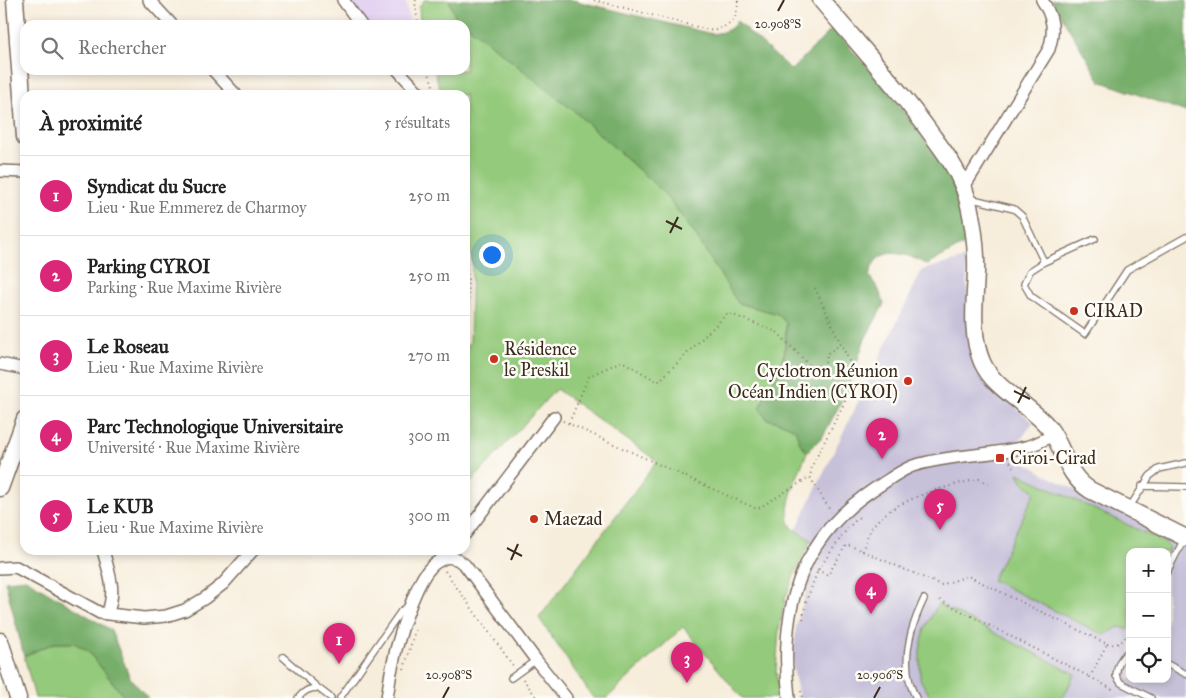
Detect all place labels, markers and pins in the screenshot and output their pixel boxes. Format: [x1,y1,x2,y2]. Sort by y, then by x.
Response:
place label: CIRAD [1084,300,1143,322]
marker: CIRAD [1068,305,1080,317]
place label: Résidence le Preskil [504,338,577,381]
marker: Résidence le Preskil [488,353,500,365]
place label: Cyclotron Réunion Océan Indien (CYROI) [728,360,898,404]
marker: Cyclotron Réunion Océan Indien (CYROI) [902,375,914,387]
pin: 2 [866,418,898,459]
place label: Ciroi-Cirad [1010,447,1096,469]
marker: Ciroi-Cirad [994,452,1006,464]
pin: 5 [924,489,956,530]
place label: Maezad [544,508,603,530]
marker: Maezad [528,513,540,525]
pin: 4 [855,573,887,614]
pin: 1 [323,623,355,664]
pin: 3 [671,642,703,683]

